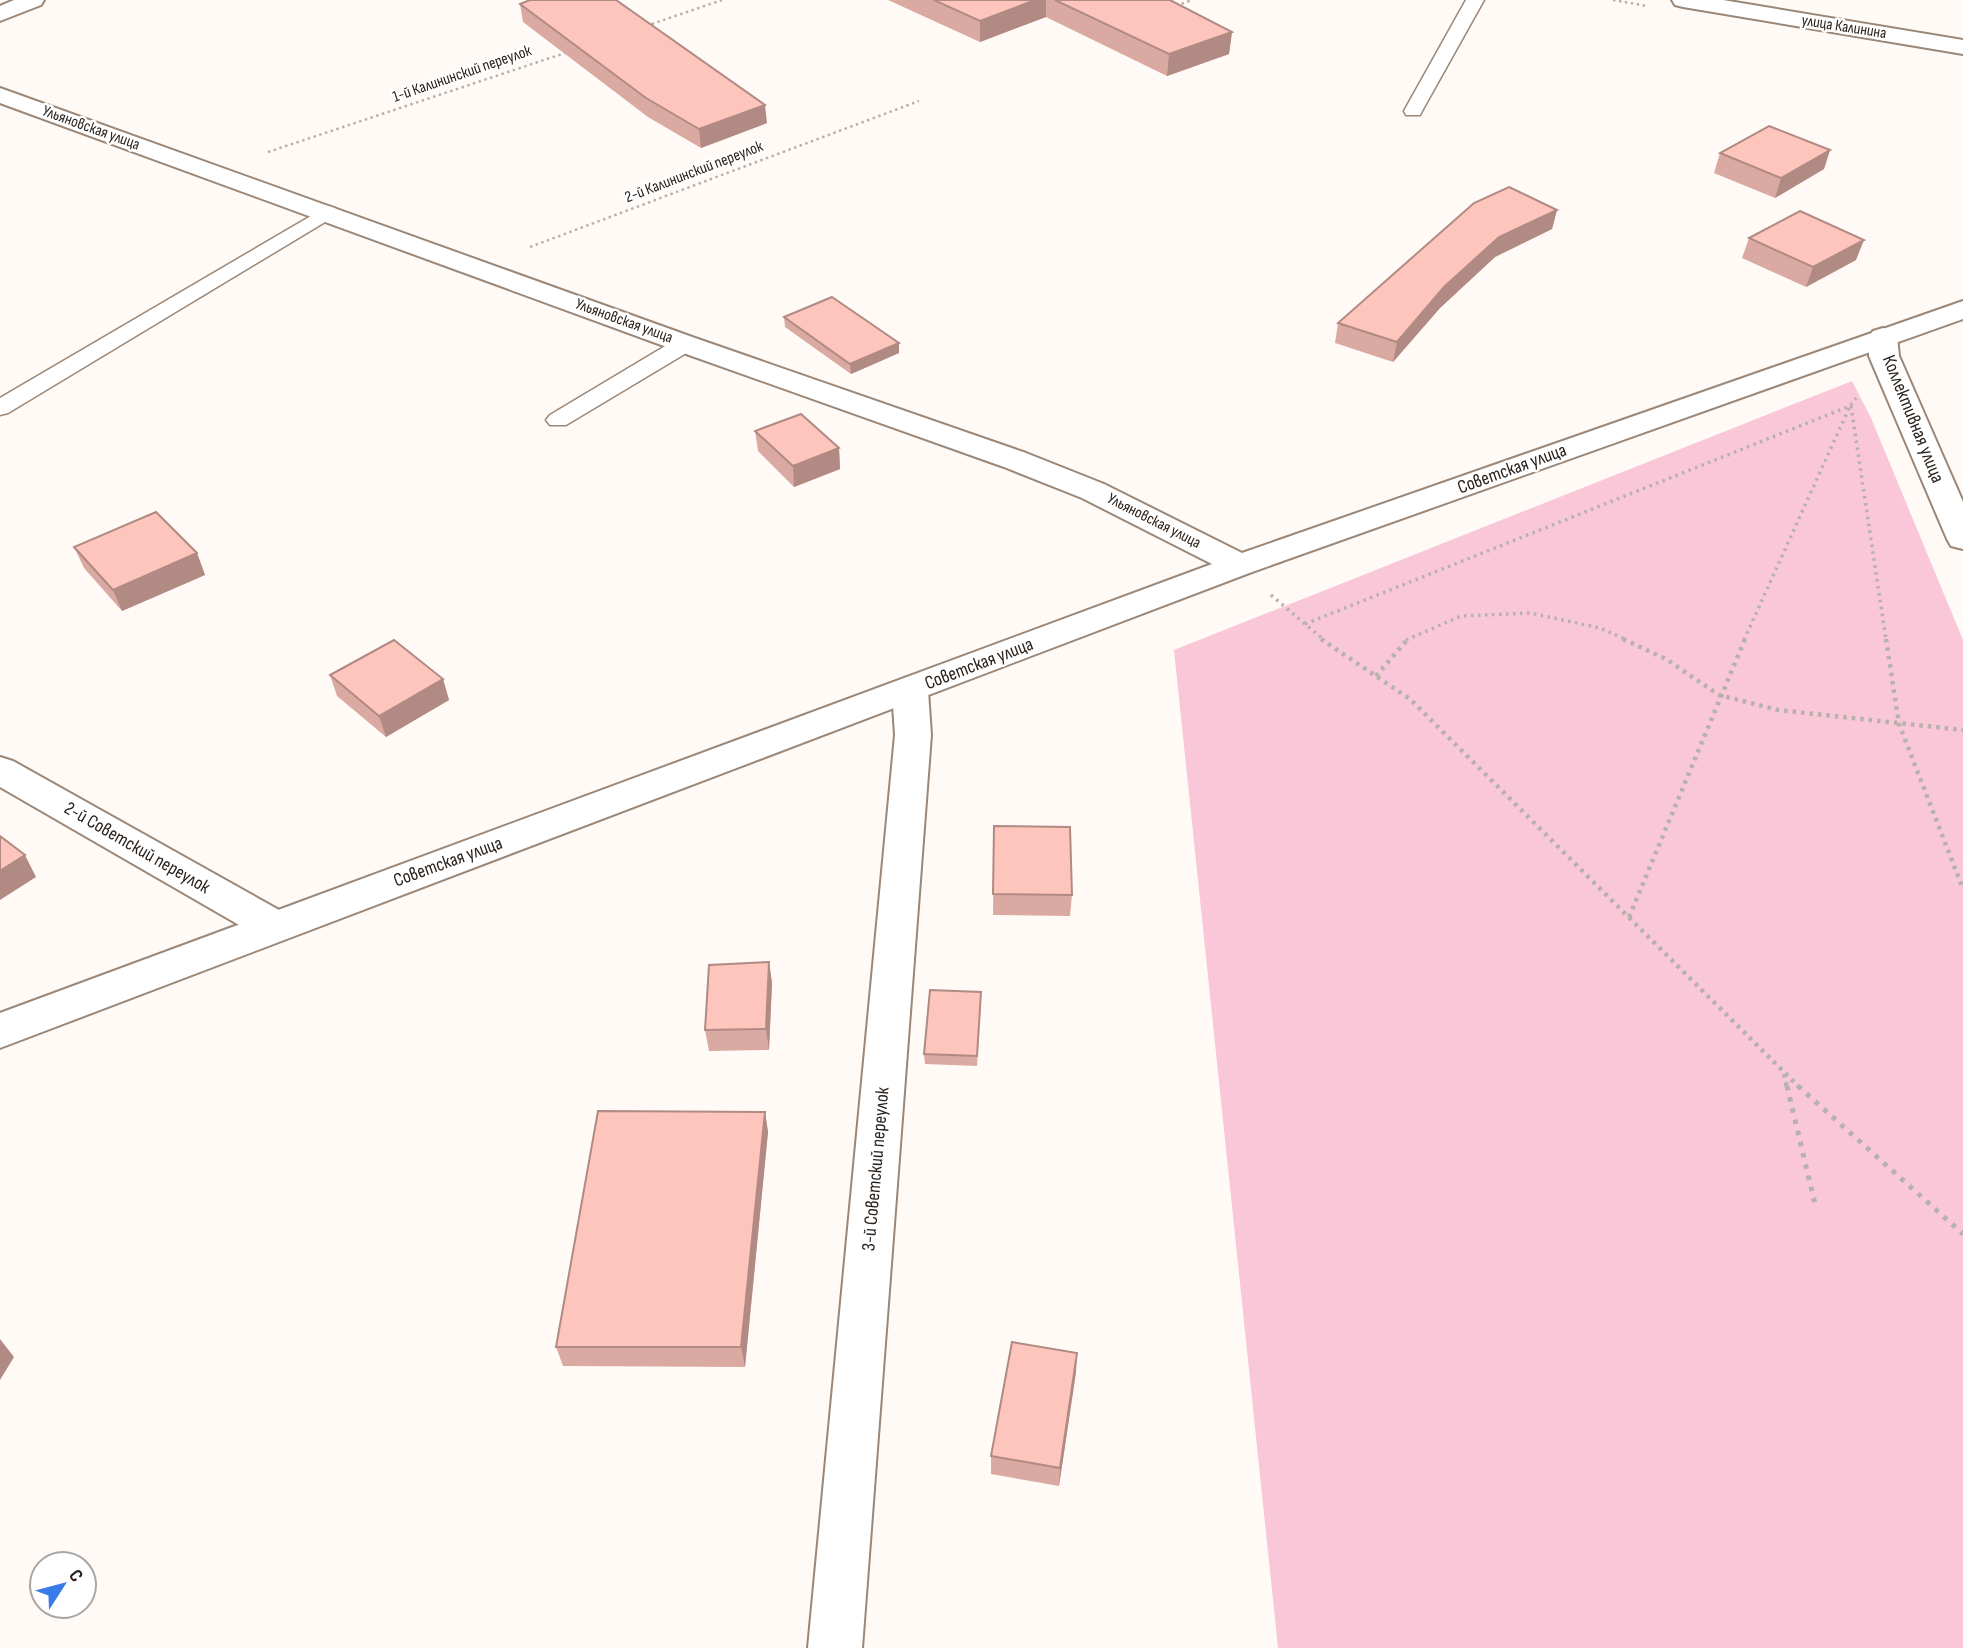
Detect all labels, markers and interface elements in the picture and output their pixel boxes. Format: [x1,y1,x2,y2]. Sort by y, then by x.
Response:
street label: улица Калинина [1800,11,1888,43]
street label: 1-й Калининский переулок [390,41,535,107]
street label: Ульяновская улица [40,102,142,154]
street label: 2-й Калининский переулок [622,137,767,207]
street label: Ульяновская улица [573,295,675,347]
street label: Коллективная улица [1877,352,1949,486]
street label: Советская улица [1454,439,1570,499]
street label: Ульяновская улица [1104,489,1204,553]
street label: Советская улица [922,633,1036,695]
street label: 2-й Советский переулок [60,797,215,899]
street label: Советская улица [390,832,506,892]
street label: 3-й Советский переулок [857,1085,895,1252]
north arrow [28,1550,98,1620]
text: С [63,1565,88,1587]

